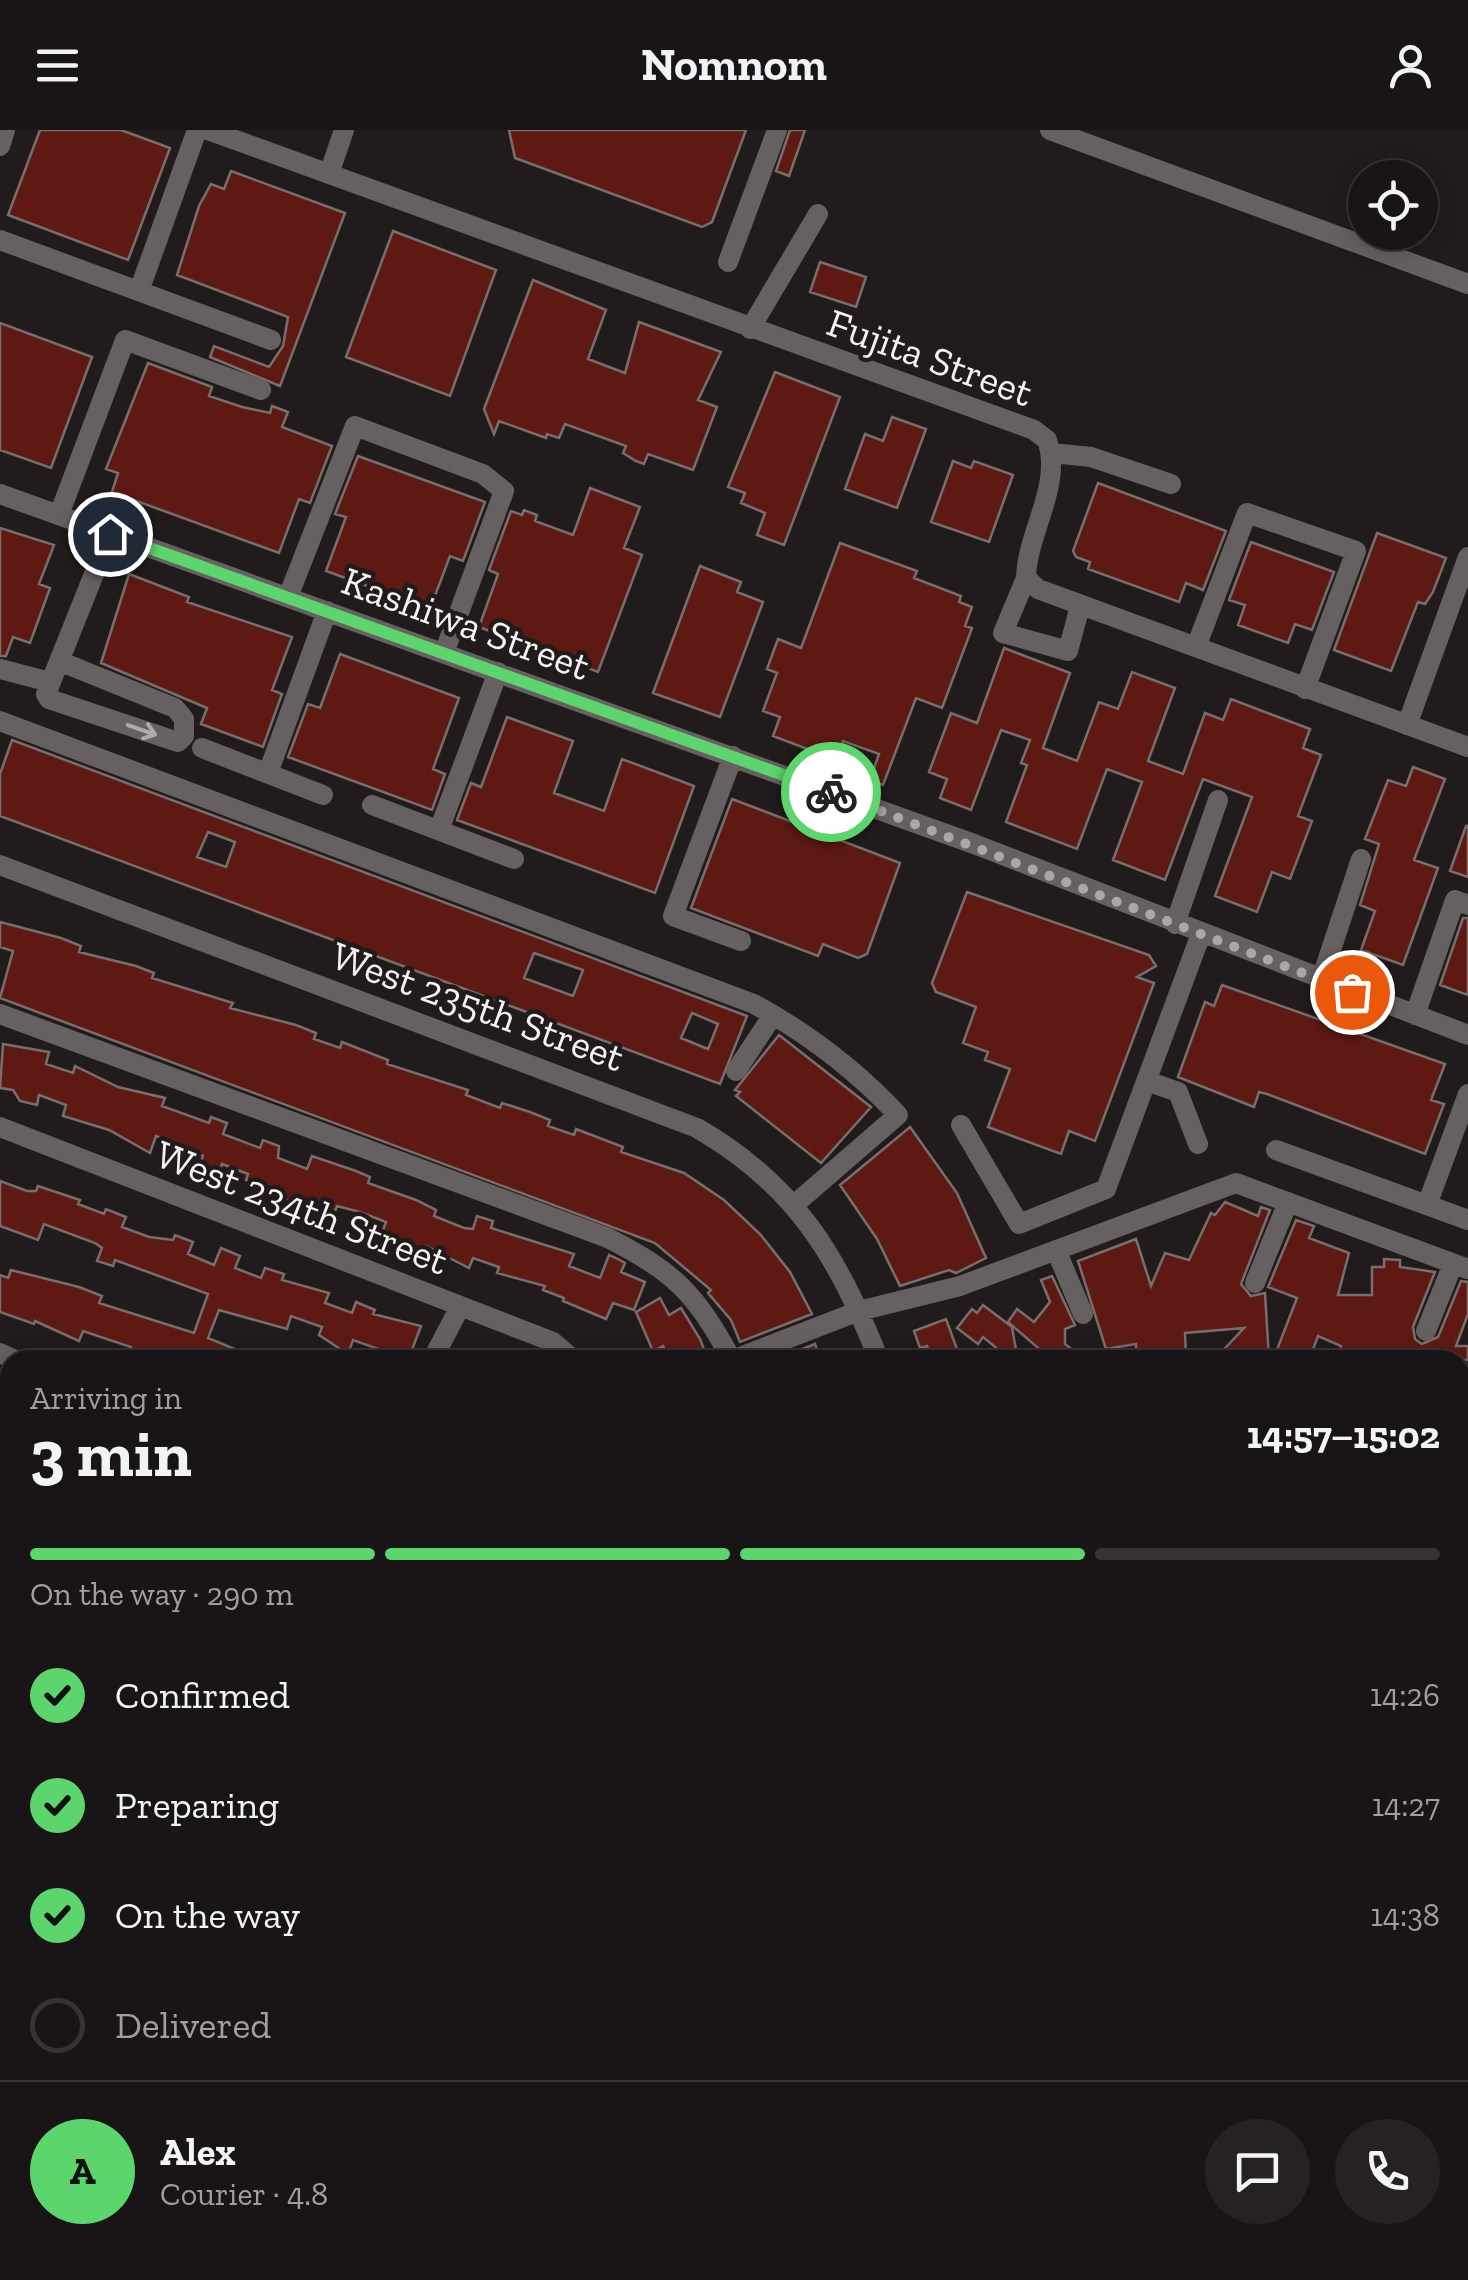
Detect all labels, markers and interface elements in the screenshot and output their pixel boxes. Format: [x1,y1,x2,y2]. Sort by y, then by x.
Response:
icon: menu [30,38,85,93]
text: Nomnom [641,38,827,92]
icon: person [1383,38,1438,93]
map controls [1348,160,1438,250]
button: locate [1348,160,1438,250]
street label: Fujita Street [821,298,1039,416]
pin [68,492,153,577]
icon: home [83,507,138,562]
street label: Kashiwa Street [336,556,597,690]
one-way arrow [125,722,157,740]
courier [781,742,881,842]
icon: bike [804,765,859,820]
street label: West 235th Street [325,931,631,1081]
pin [1310,950,1395,1035]
icon: bag [1325,965,1380,1020]
street label: West 234th Street [149,1129,455,1285]
text: Arriving in [30,1379,182,1417]
text: 14:57–15:02 [1247,1412,1440,1458]
text: 3 min [30,1415,192,1493]
text: On the way · 290 m [30,1575,294,1613]
icon: check [30,1668,85,1723]
text: Confirmed [115,1672,290,1718]
text: 14:26 [1370,1676,1440,1714]
icon: check [30,1778,85,1833]
text: Preparing [115,1782,279,1828]
text: 14:27 [1372,1786,1440,1824]
icon: check [30,1888,85,1943]
text: On the way [115,1892,300,1938]
text: 14:38 [1370,1896,1440,1934]
text: Delivered [115,2002,271,2048]
button: chat [1205,2119,1310,2224]
button: phone [1335,2119,1440,2224]
text: Alex [160,2129,236,2175]
text: A [69,2148,96,2194]
text: Courier · 4.8 [160,2175,328,2213]

